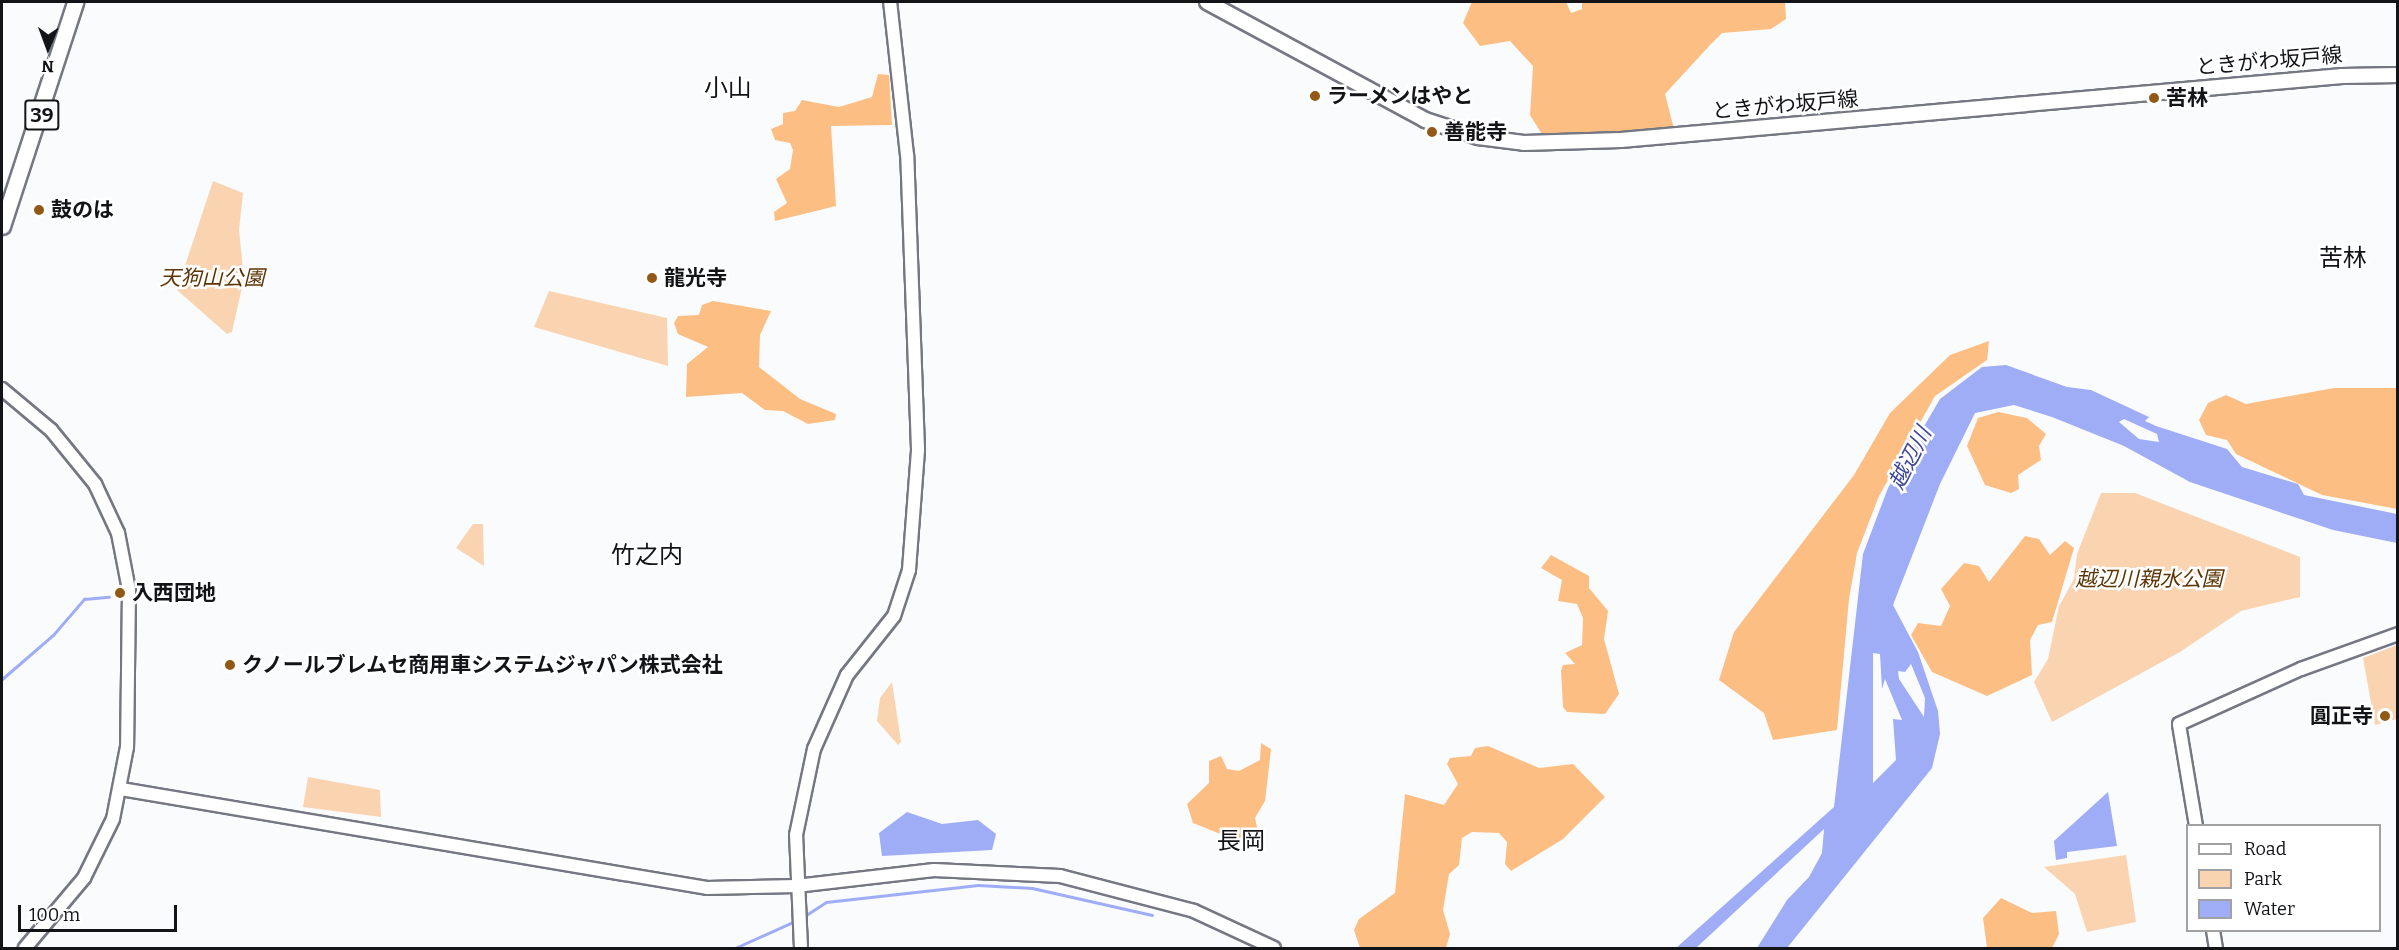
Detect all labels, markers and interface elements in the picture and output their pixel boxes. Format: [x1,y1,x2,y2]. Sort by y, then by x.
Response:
north arrow [18,18,78,78]
street label: ときがわ坂戸線 [2195,42,2343,80]
text: N [41,57,54,76]
district label: 小山 [704,75,752,103]
place label: ラーメンはやと [1327,83,1474,109]
place label: 苦林 [2166,85,2208,111]
street label: ときがわ坂戸線 [1711,86,1859,124]
marker: ラーメンはやと [1308,89,1322,103]
marker: 苦林 [2147,91,2161,105]
road number: 39 [24,98,60,132]
place label: 善能寺 [1444,119,1507,145]
marker: 善能寺 [1425,125,1439,139]
place label: 鼓のは [51,197,114,223]
marker: 鼓のは [32,203,46,217]
district label: 苦林 [2319,245,2367,273]
park label: 天狗山公園 [160,265,264,291]
place label: 龍光寺 [664,265,727,291]
marker: 龍光寺 [645,271,659,285]
water label: 越辺川 [1883,423,1937,493]
district label: 竹之内 [611,542,683,570]
park label: 越辺川親水公園 [2076,566,2222,592]
place label: 入西団地 [132,580,216,606]
marker: 入西団地 [113,586,127,600]
place label: クノールブレムセ商用車システムジャパン株式会社 [242,652,725,678]
marker: クノールブレムセ商用車システムジャパン株式会社 [223,658,237,672]
place label: 圓正寺 [2310,703,2373,729]
marker: 圓正寺 [2378,709,2392,723]
legend [2186,824,2381,932]
district label: 長岡 [1217,828,1265,856]
text: Road [2244,838,2286,860]
text: Park [2244,868,2282,890]
scale bar [21,893,180,931]
text: Water [2244,898,2295,920]
text: 100 m [29,904,80,926]

